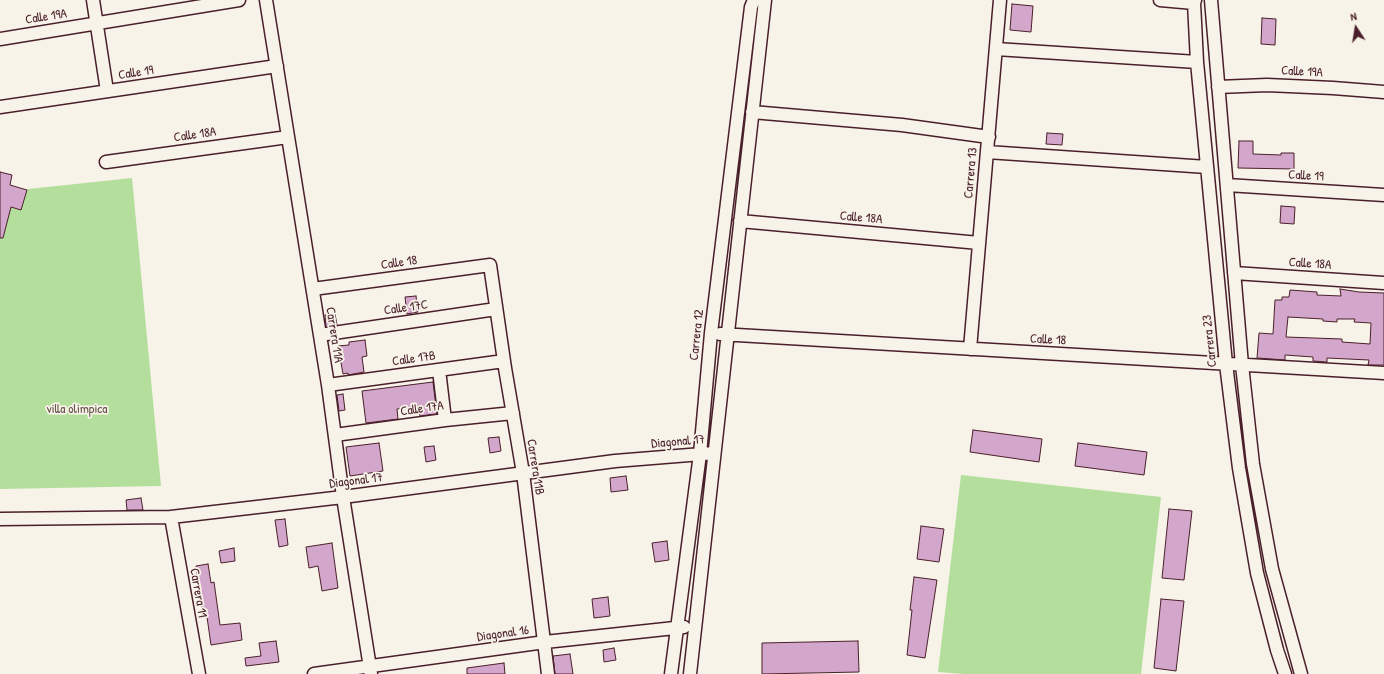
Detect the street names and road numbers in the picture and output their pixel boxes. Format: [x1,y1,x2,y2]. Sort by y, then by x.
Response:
street label: Calle 19A [24,6,68,28]
street label: Calle 19 [117,63,155,83]
street label: Calle 19A [1281,63,1323,81]
street label: Calle 18A [173,124,217,146]
street label: Carrera 13 [961,147,981,199]
street label: Calle 19 [1288,167,1324,185]
street label: Calle 18A [839,208,883,228]
street label: Calle 18 [380,253,418,273]
street label: Calle 18A [1288,255,1332,273]
street label: Calle 17C [383,297,429,319]
street label: Carrera 11A [322,306,346,364]
street label: Carrera 12 [687,309,707,361]
street label: Carrera 23 [1200,314,1220,368]
street label: Calle 18 [1029,331,1067,349]
street label: Calle 17B [391,348,437,370]
street label: Calle 17A [399,398,445,420]
street label: Diagonal 17 [651,432,705,452]
street label: Carrera 11B [523,438,547,496]
street label: Diagonal 17 [328,470,384,492]
street label: Carrera 11 [186,567,210,619]
street label: Diagonal 16 [476,623,530,645]

